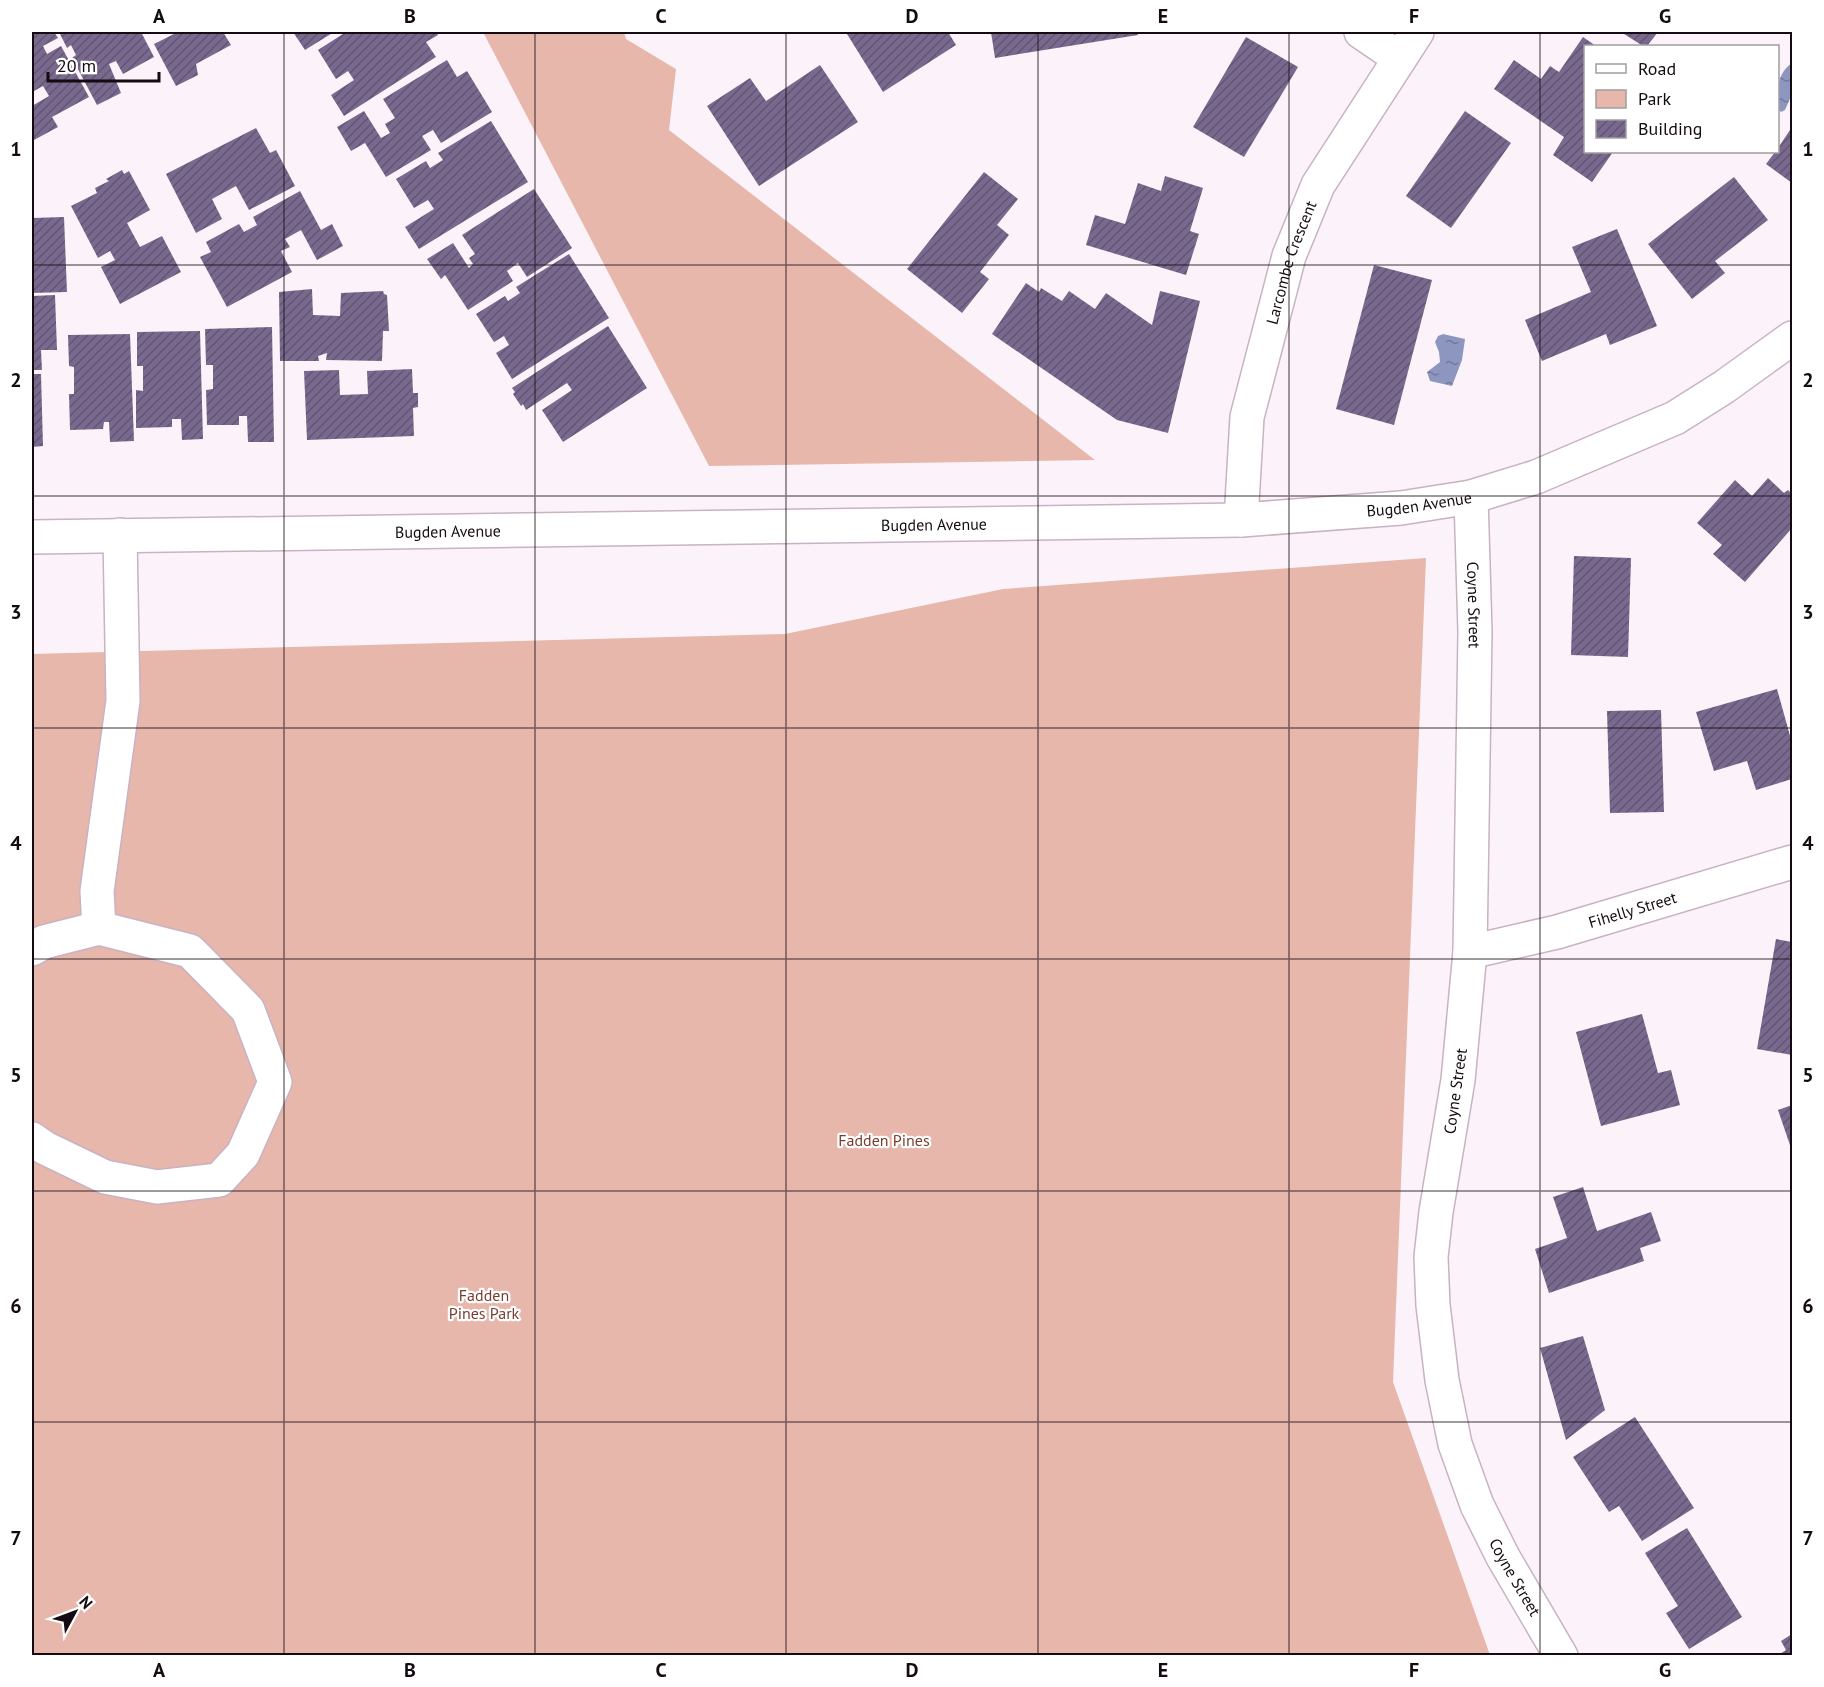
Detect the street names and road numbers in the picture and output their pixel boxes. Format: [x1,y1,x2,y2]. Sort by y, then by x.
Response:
street label: Larcombe Crescent [1262,197,1321,326]
street label: Bugden Avenue [1366,487,1473,521]
street label: Bugden Avenue [881,514,987,535]
street label: Bugden Avenue [395,520,501,542]
street label: Coyne Street [1463,561,1485,649]
street label: Fihelly Street [1586,887,1679,932]
street label: Coyne Street [1439,1046,1471,1135]
street label: Coyne Street [1485,1535,1546,1620]

